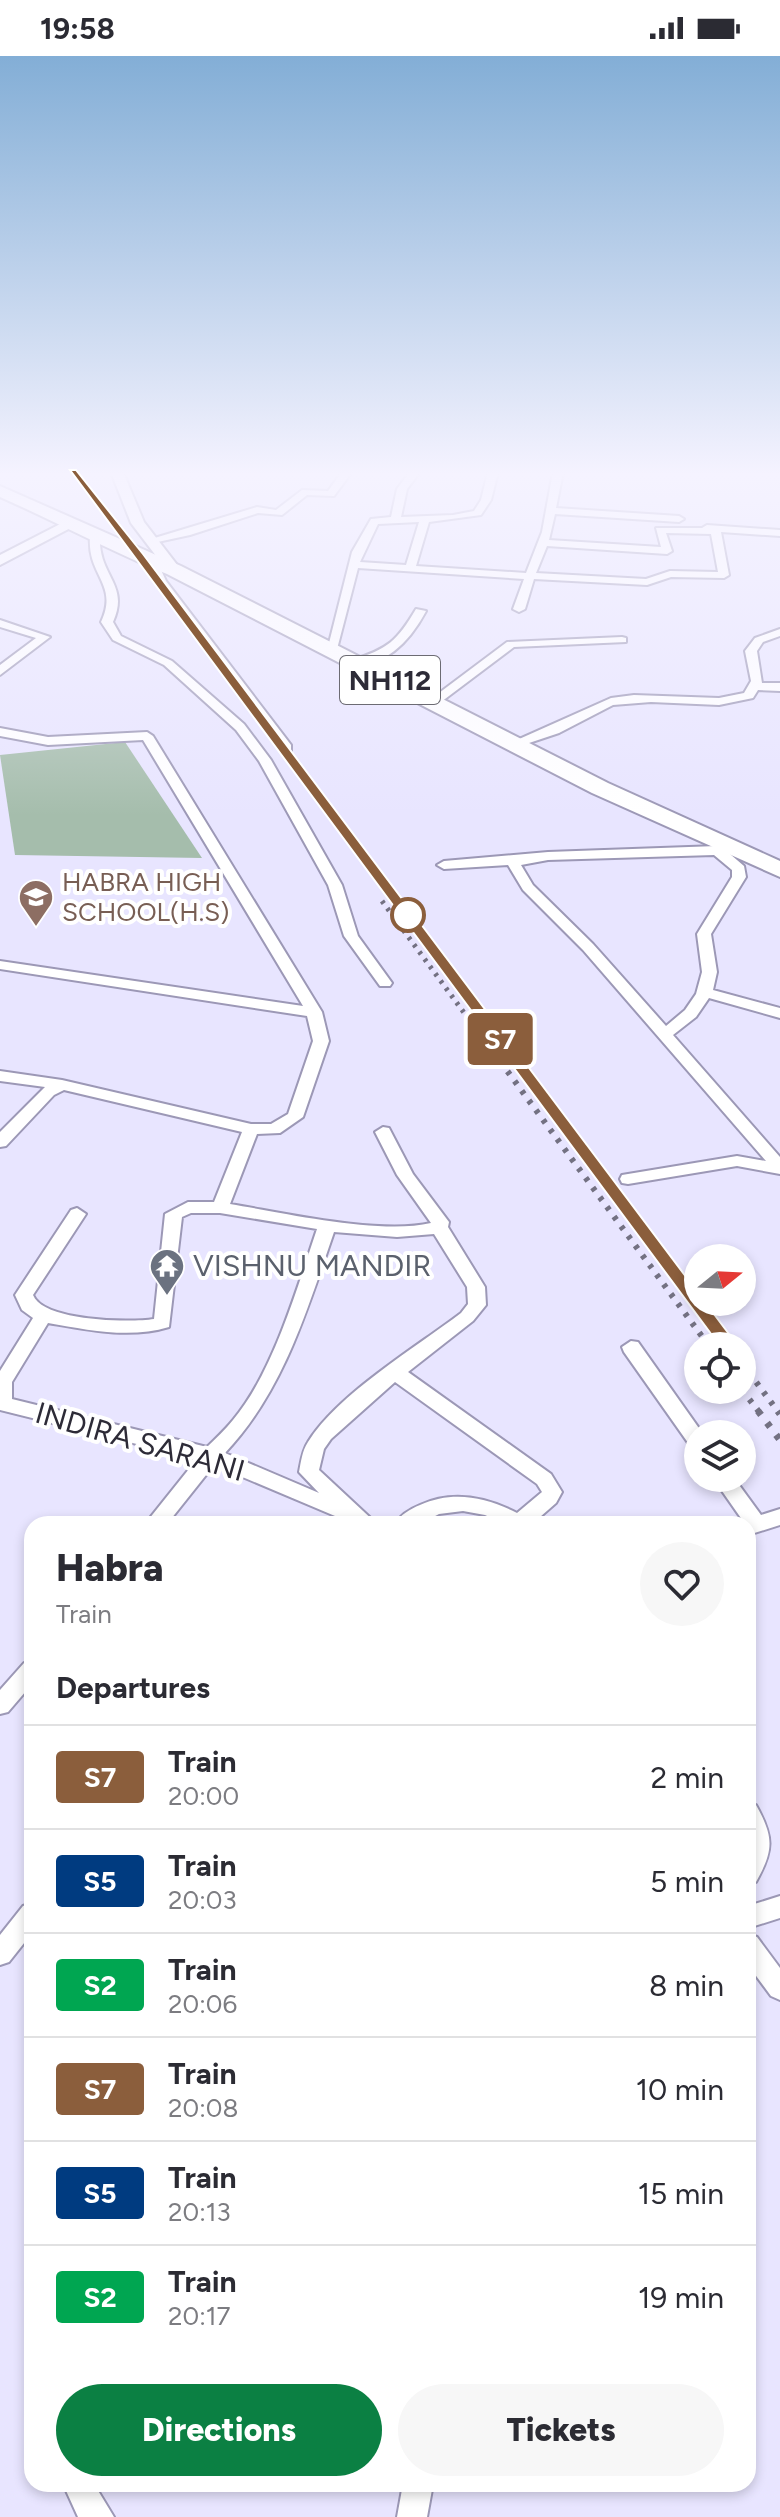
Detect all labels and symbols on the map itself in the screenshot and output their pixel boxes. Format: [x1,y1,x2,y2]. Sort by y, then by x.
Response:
road number: NH112 [340,656,440,704]
place label: HABRA HIGH SCHOOL(H.S) [62,866,229,928]
school or university icon: HABRA HIGH SCHOOL(H.S) [17,878,55,928]
unlabelled marker [391,898,425,932]
line badge: S7 [464,1013,536,1065]
north arrow [684,1244,756,1316]
temple icon: VISHNU MANDIR [148,1247,186,1297]
place label: VISHNU MANDIR [193,1247,431,1284]
street label: INDIRA SARANI [31,1394,249,1489]

